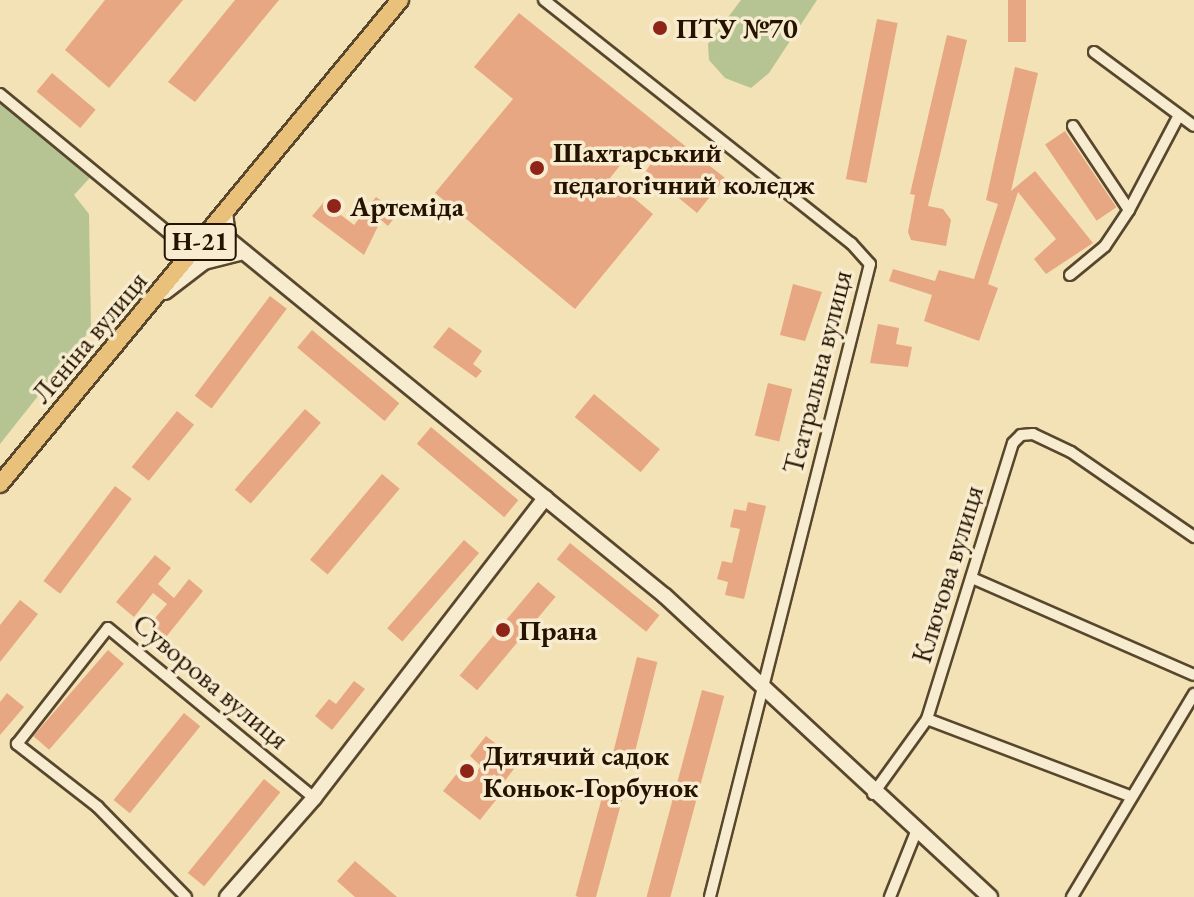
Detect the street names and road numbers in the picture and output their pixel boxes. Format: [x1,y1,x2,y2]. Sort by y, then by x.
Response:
road number: Н-21 [162,220,238,264]
street label: Леніна вулиця [24,264,154,410]
street label: Театральна вулиця [775,267,859,477]
street label: Ключова вулиця [904,481,990,667]
street label: Суворова вулиця [126,606,296,756]

